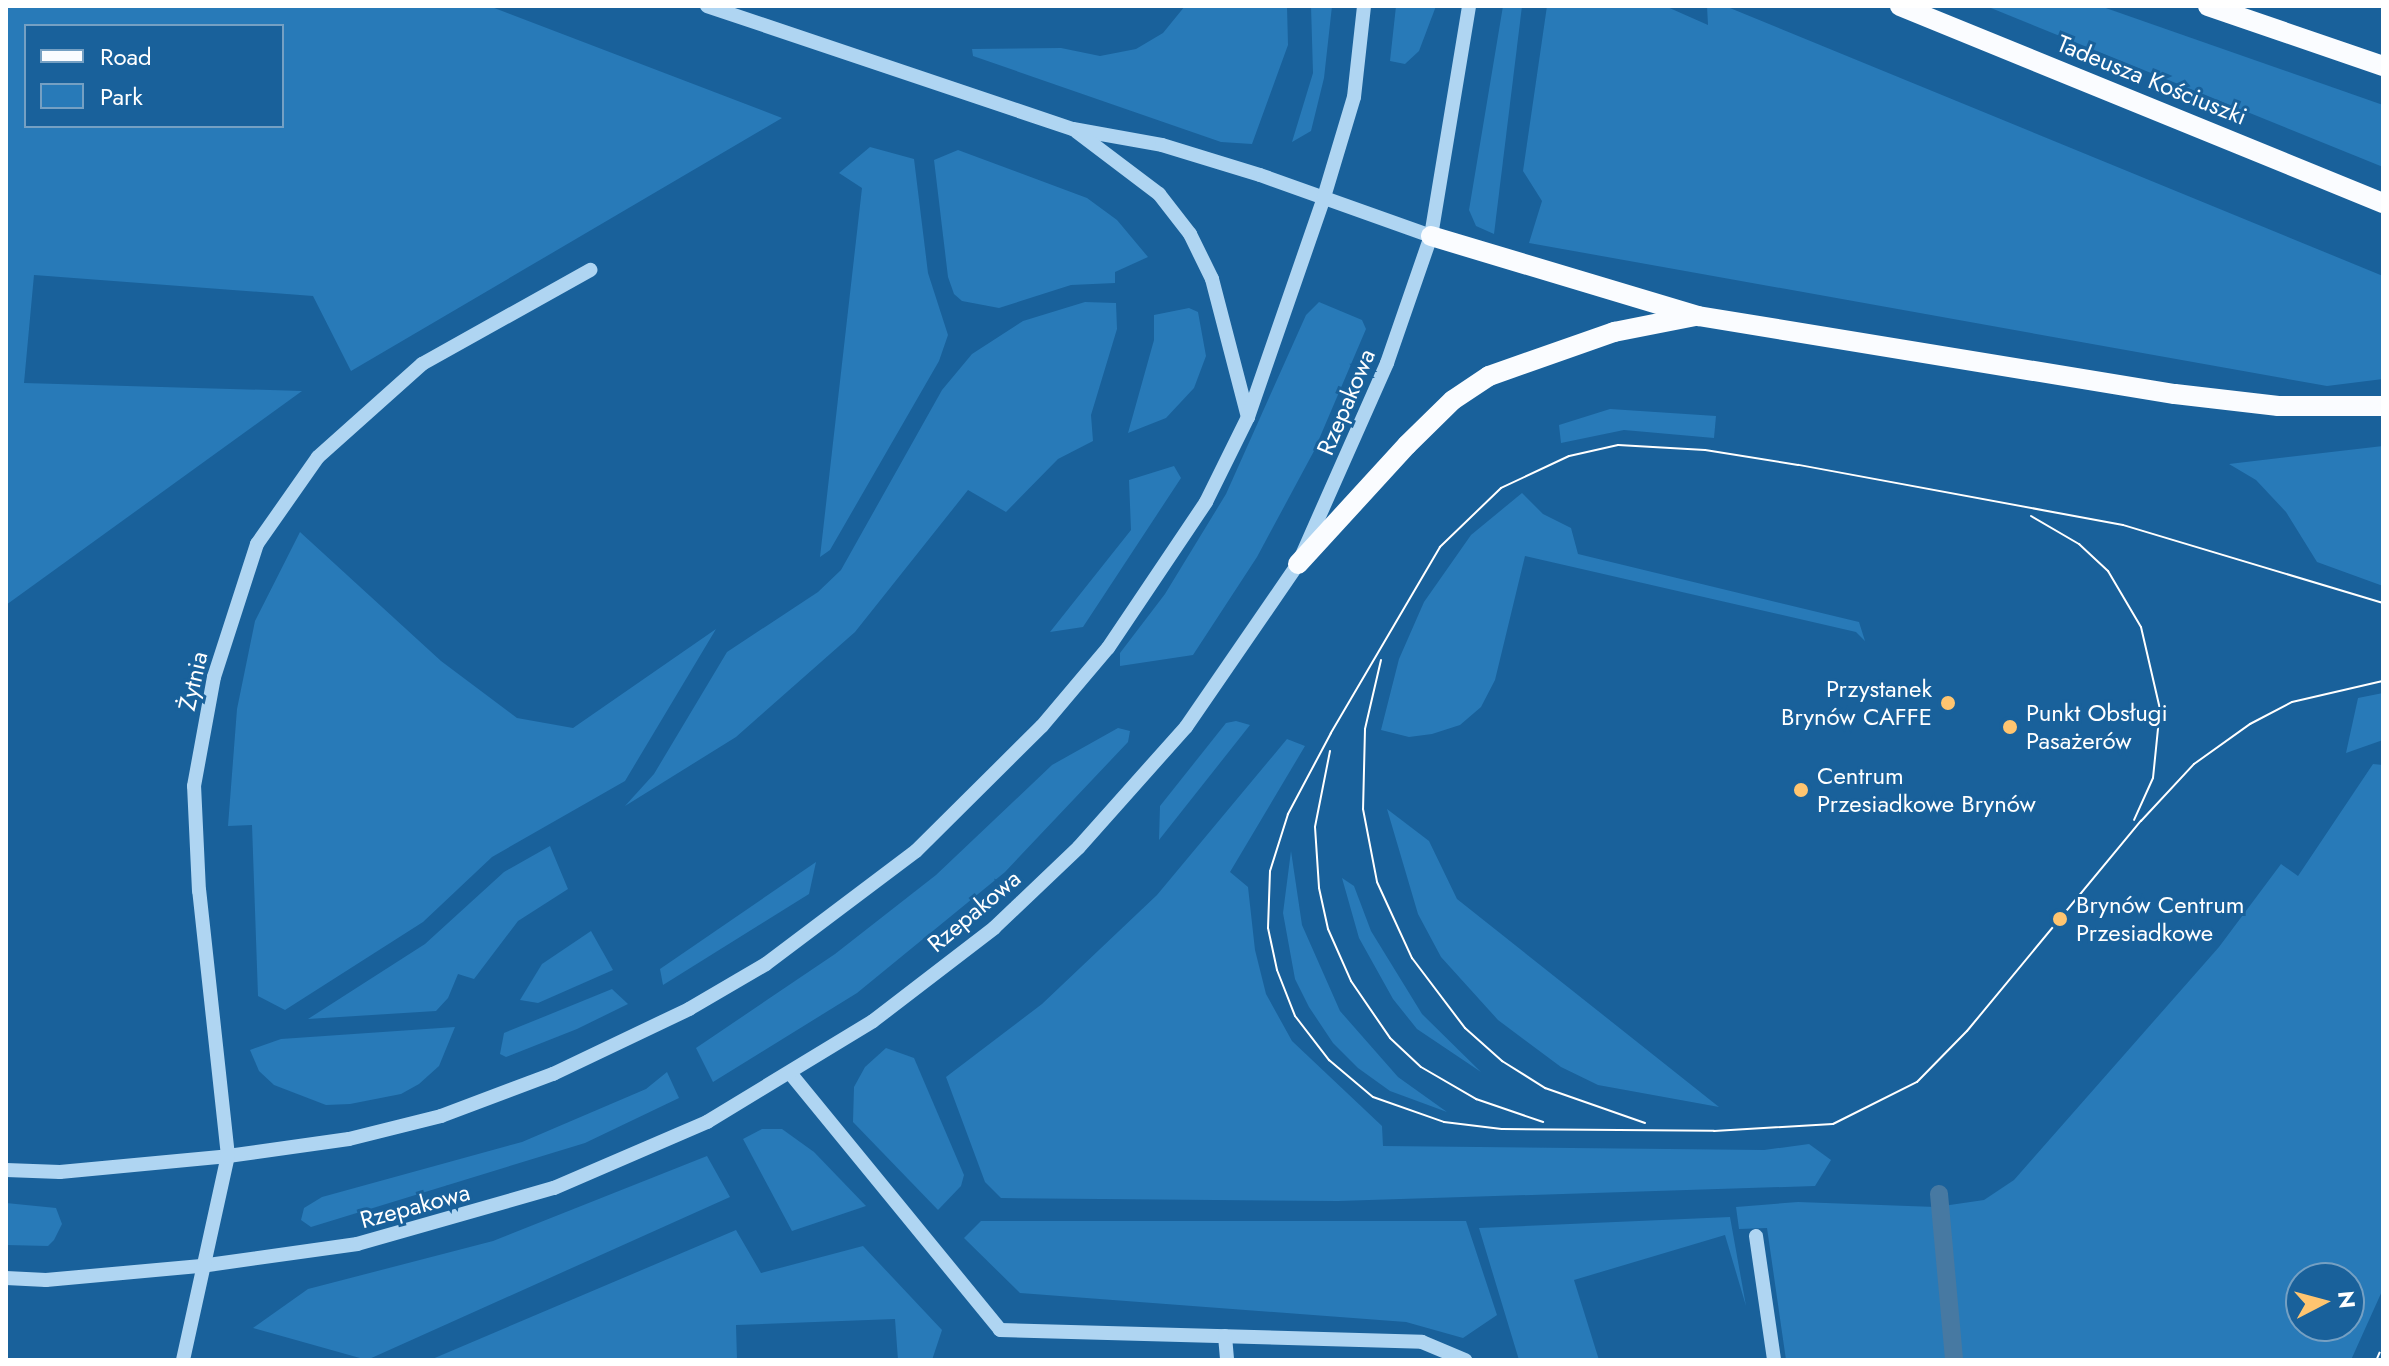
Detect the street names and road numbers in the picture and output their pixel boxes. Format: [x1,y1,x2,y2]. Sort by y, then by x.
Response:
street label: Tadeusza Kościuszki [2053,29,2251,131]
street label: Rzepakowa [1311,345,1381,459]
street label: Żytnia [172,649,214,713]
street label: Rzepakowa [922,864,1026,958]
street label: Rzepakowa [357,1178,473,1234]

